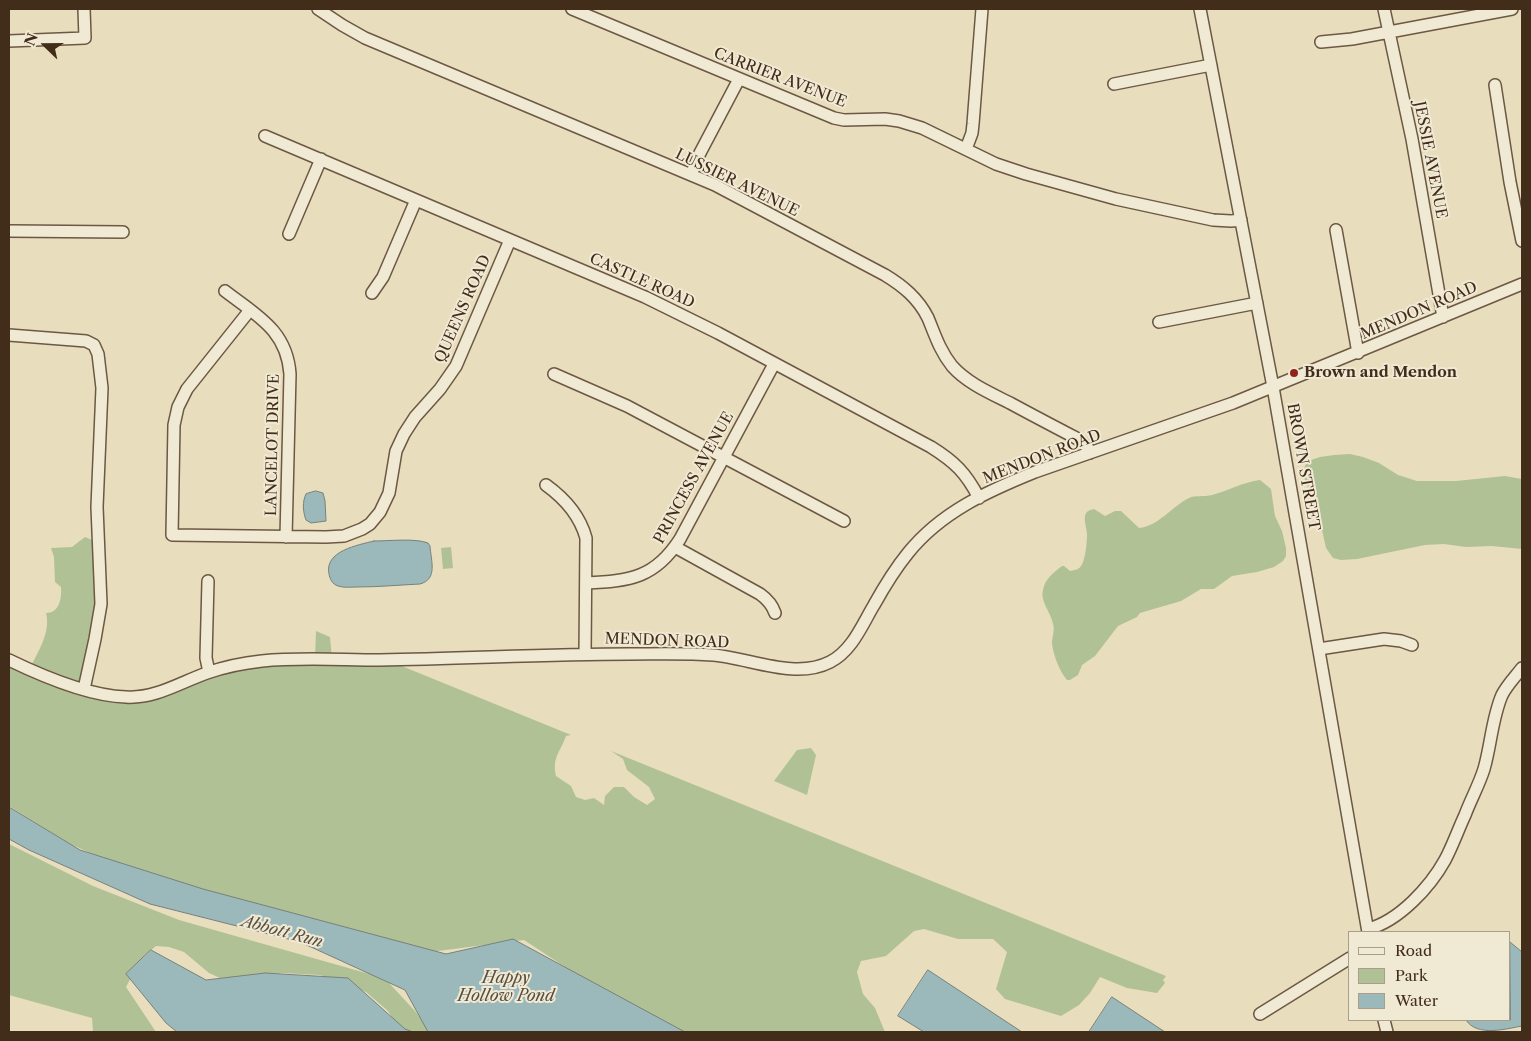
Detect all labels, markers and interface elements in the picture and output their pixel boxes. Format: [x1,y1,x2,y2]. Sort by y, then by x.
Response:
north arrow [20,20,70,70]
text: N [20,30,42,48]
street label: CARRIER AVENUE [711,44,849,112]
street label: JESSIE AVENUE [1410,100,1450,220]
street label: LUSSIER AVENUE [672,145,802,221]
street label: CASTLE ROAD [587,250,697,312]
street label: QUEENS ROAD [431,252,495,366]
street label: MENDON ROAD [1358,278,1480,344]
place label: Brown and Mendon [1304,364,1457,382]
marker: Brown and Mendon [1288,367,1300,379]
street label: LANCELOT DRIVE [263,374,283,516]
street label: BROWN STREET [1283,402,1323,532]
street label: PRINCESS AVENUE [650,409,738,547]
street label: MENDON ROAD [981,426,1103,488]
street label: MENDON ROAD [604,630,730,652]
water label: Abbott Run [239,912,325,952]
legend [1348,931,1511,1021]
text: Road [1395,941,1432,960]
text: Park [1395,966,1428,985]
water label: Happy Hollow Pond [458,968,554,1006]
text: Water [1395,991,1438,1010]

